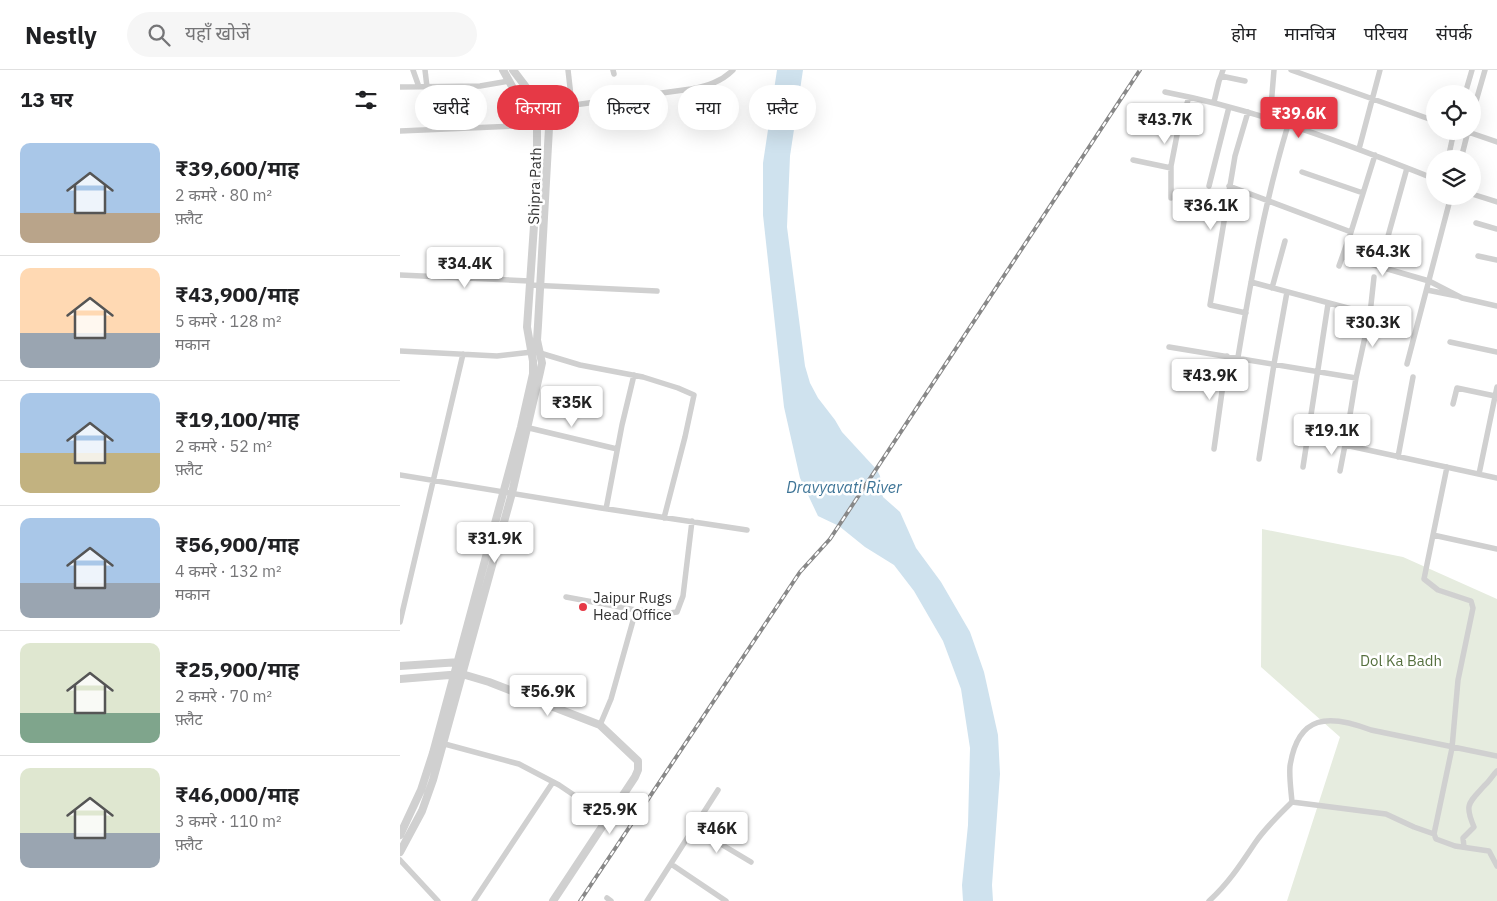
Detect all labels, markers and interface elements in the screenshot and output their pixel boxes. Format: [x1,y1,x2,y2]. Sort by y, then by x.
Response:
search box [127,12,477,57]
text: Nestly [25,19,97,51]
icon: search [145,21,173,49]
text: यहाँ खोजें [185,21,250,45]
text: होम [1231,22,1256,45]
text: मानचित्र [1284,22,1336,45]
text: परिचय [1364,22,1408,45]
text: संपर्क [1436,22,1472,45]
text: 13 घर [20,85,73,113]
chip: खरीदें [415,85,487,130]
chip: किराया [497,85,579,130]
chip: फ़िल्टर [589,85,668,130]
chip: नया [678,85,739,130]
chip: फ़्लैट [749,85,816,130]
map controls [1426,85,1481,205]
button: locate [1426,85,1481,140]
icon: filters [352,86,380,114]
pin: ₹39.6K [1258,97,1340,139]
pin: ₹43.7K [1124,102,1206,145]
text: ₹39.6K [1272,103,1326,123]
text: ₹43.7K [1138,109,1192,129]
street label: Shipra Path [524,147,545,225]
button: layers [1426,150,1481,205]
text: ₹39,600/माह [175,154,299,182]
icon: home [60,163,120,223]
text: 2 कमरे · 80 m² [175,185,272,205]
pin: ₹36.1K [1170,189,1252,231]
text: ₹36.1K [1184,195,1238,215]
text: फ़्लैट [175,208,203,228]
pin: ₹64.3K [1342,234,1424,277]
text: ₹64.3K [1356,241,1410,261]
pin: ₹34.4K [424,246,506,289]
text: ₹34.4K [438,253,492,273]
text: ₹43,900/माह [175,280,299,308]
icon: home [60,288,120,348]
pin: ₹30.3K [1332,306,1414,348]
text: 5 कमरे · 128 m² [175,311,282,331]
text: ₹30.3K [1346,312,1400,332]
text: मकान [175,334,210,354]
pin: ₹43.9K [1169,358,1251,401]
text: ₹43.9K [1183,365,1237,385]
pin: ₹35K [542,386,602,428]
text: ₹35K [552,392,592,412]
text: ₹19,100/माह [175,405,299,433]
icon: home [60,413,120,473]
pin: ₹19.1K [1291,414,1373,456]
text: ₹19.1K [1305,420,1359,440]
text: 2 कमरे · 52 m² [175,436,272,456]
text: फ़्लैट [175,459,203,479]
water label: Dravyavati River [786,477,903,497]
pin: ₹31.9K [454,522,536,564]
text: ₹31.9K [468,528,522,548]
text: ₹56,900/माह [175,530,299,558]
icon: home [60,538,120,598]
text: 4 कमरे · 132 m² [175,561,282,581]
text: मकान [175,584,210,604]
place label: Jaipur Rugs Head Office [593,588,672,624]
marker: Jaipur Rugs Head Office [577,601,589,613]
park label: Dol Ka Badh [1360,651,1442,670]
text: ₹25,900/माह [175,655,299,683]
icon: home [60,663,120,723]
pin: ₹56.9K [507,674,589,717]
text: ₹56.9K [521,681,575,701]
text: 2 कमरे · 70 m² [175,686,272,706]
text: फ़्लैट [175,709,203,729]
text: ₹46,000/माह [175,780,299,808]
icon: home [60,788,120,848]
pin: ₹25.9K [569,792,651,835]
text: ₹25.9K [583,799,637,819]
text: 3 कमरे · 110 m² [175,811,282,831]
pin: ₹46K [687,812,747,854]
text: ₹46K [697,818,737,838]
text: फ़्लैट [175,834,203,854]

